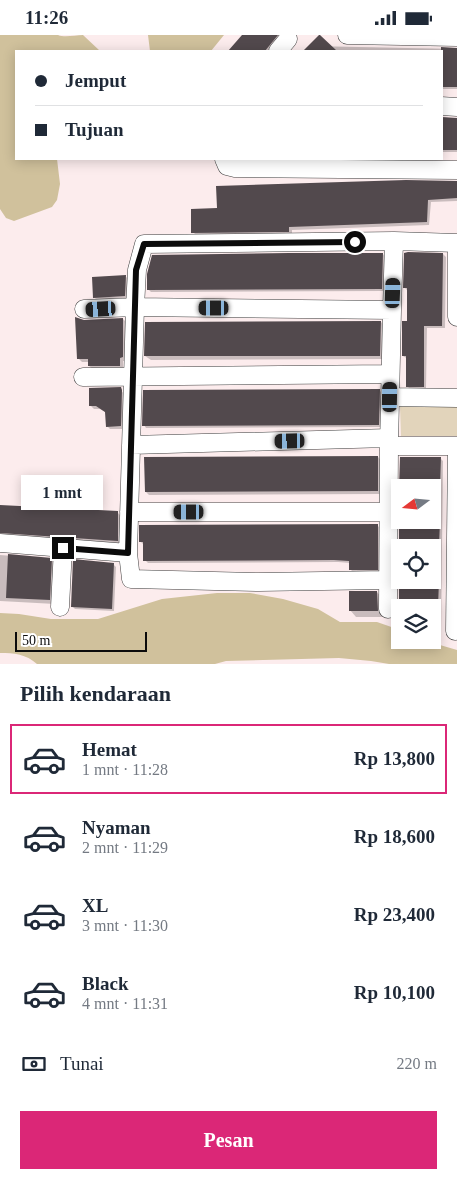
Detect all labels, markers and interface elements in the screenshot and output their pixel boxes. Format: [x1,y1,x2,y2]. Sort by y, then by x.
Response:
text: 11:26 [25,7,68,28]
text: Jemput [65,70,126,91]
text: Tujuan [65,119,123,140]
route start [344,231,366,253]
car [384,278,401,308]
car [85,301,116,317]
car [199,301,229,316]
car [382,382,397,412]
car [274,433,305,449]
callout: 1 mnt [22,475,104,511]
north arrow [391,479,441,529]
map controls [391,479,441,649]
text: 1 mnt [42,484,82,501]
car [174,505,204,520]
route end [52,537,74,559]
button: locate [391,539,441,589]
button: layers [391,599,441,649]
scale bar [15,629,148,652]
text: 50 m [22,633,50,648]
text: Pilih kendaraan [20,681,171,706]
icon: car [22,737,67,782]
text: Hemat [82,739,137,760]
text: Rp 13,800 [354,748,435,769]
text: 1 mnt · 11:28 [82,761,168,778]
icon: car [22,815,67,860]
text: Nyaman [82,817,151,838]
text: Rp 18,600 [354,826,435,847]
text: 2 mnt · 11:29 [82,839,168,856]
icon: car [22,893,67,938]
text: XL [82,895,108,916]
text: Rp 23,400 [354,904,435,925]
text: 3 mnt · 11:30 [82,917,168,934]
icon: car [22,971,67,1016]
text: Black [82,973,128,994]
text: Rp 10,100 [354,982,435,1003]
text: 4 mnt · 11:31 [82,995,168,1012]
icon: cash [20,1050,48,1078]
text: Tunai [60,1053,104,1074]
text: 220 m [397,1055,437,1072]
button: Pesan [20,1111,437,1169]

